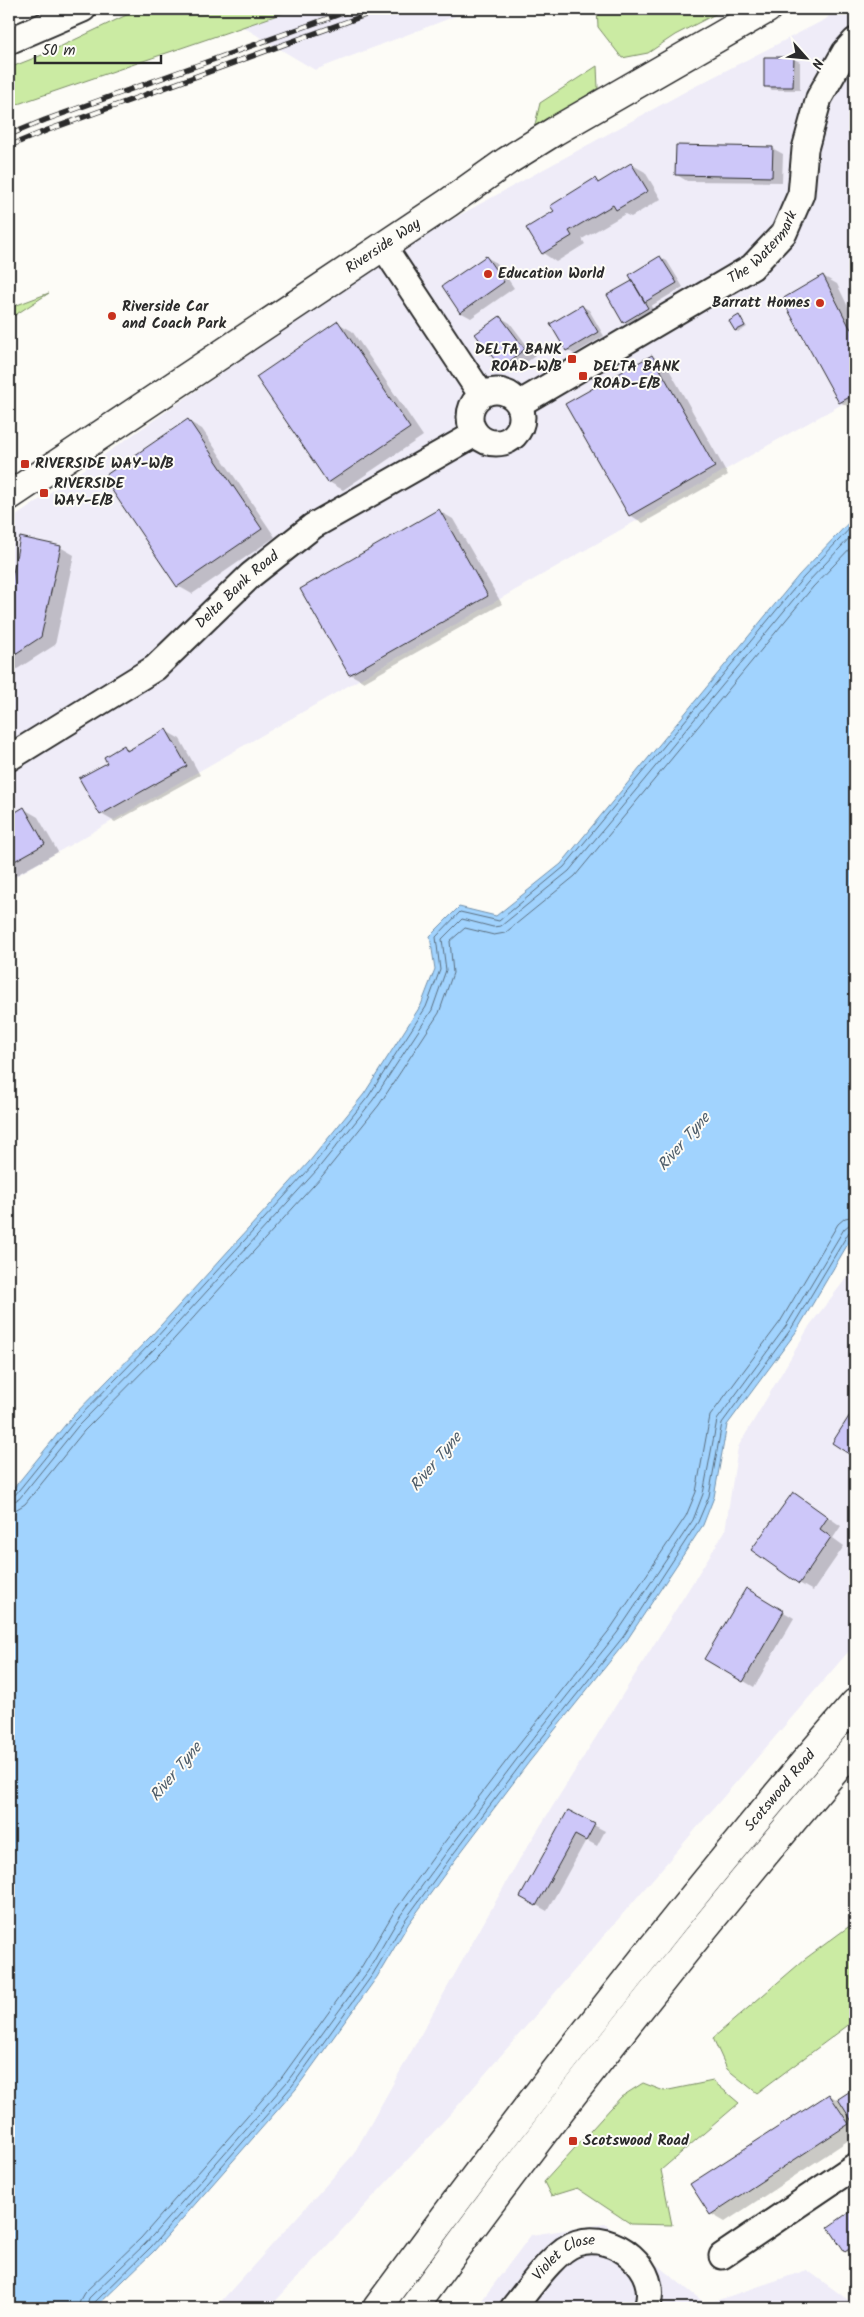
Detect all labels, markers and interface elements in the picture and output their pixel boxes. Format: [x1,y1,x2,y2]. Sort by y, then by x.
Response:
scale bar [35,32,161,64]
north arrow [782,32,832,82]
text: 50 m [42,39,76,63]
text: N [805,55,829,73]
street label: The Watermark [723,206,805,291]
street label: Riverside Way [341,212,427,280]
place label: Education World [498,262,605,286]
marker: Education World [482,268,494,280]
place label: Barratt Homes [712,291,810,315]
place label: Riverside Car and Coach Park [122,295,226,336]
marker: Barratt Homes [814,297,826,309]
marker: Riverside Car and Coach Park [106,310,118,322]
place label: DELTA BANK ROAD-W/B [475,338,562,379]
marker: DELTA BANK ROAD-W/B [566,353,578,365]
place label: DELTA BANK ROAD-E/B [593,355,680,396]
marker: DELTA BANK ROAD-E/B [577,370,589,382]
place label: RIVERSIDE WAY-W/B [35,452,174,476]
marker: RIVERSIDE WAY-W/B [19,458,31,470]
place label: RIVERSIDE WAY-E/B [54,472,125,513]
marker: RIVERSIDE WAY-E/B [38,487,50,499]
street label: Delta Bank Road [190,545,285,635]
water label: River Tyne [651,1106,718,1177]
water label: River Tyne [404,1426,469,1497]
water label: River Tyne [144,1736,209,1807]
street label: Scotswood Road [739,1744,822,1837]
place label: Scotswood Road [583,2129,690,2153]
marker: Scotswood Road [567,2135,579,2147]
street label: Violet Close [527,2229,595,2286]

